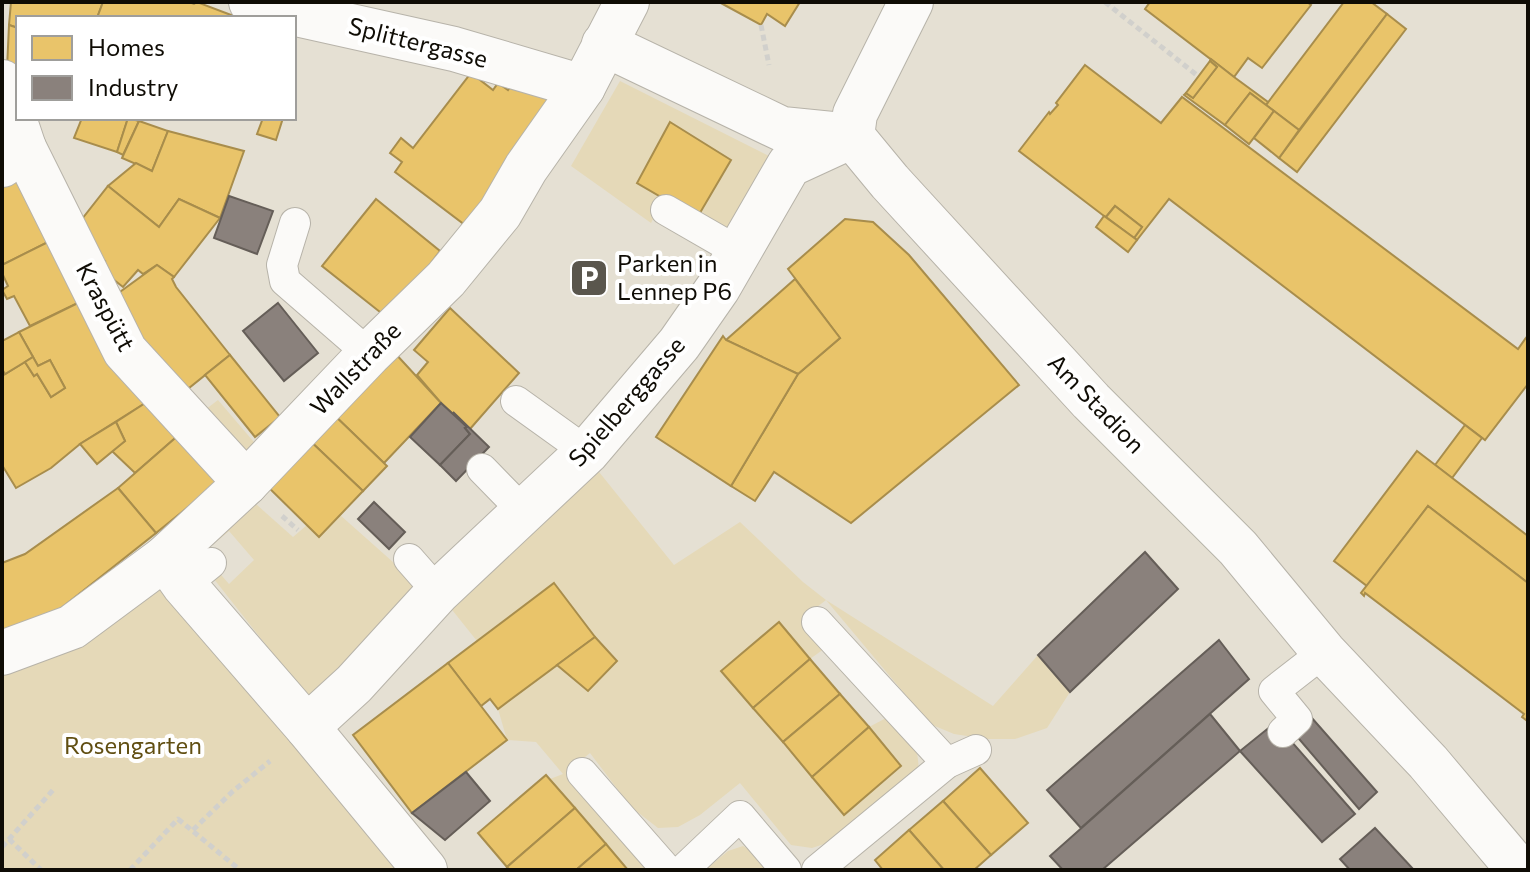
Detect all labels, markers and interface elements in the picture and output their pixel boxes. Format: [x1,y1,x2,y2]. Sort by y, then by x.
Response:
street label: Splittergasse [346,10,491,73]
legend [16,16,296,120]
text: Homes [88,32,165,61]
text: Industry [88,72,178,101]
place label: Parken in Lennep P6 [617,248,732,305]
street label: Kraspütt [71,257,142,356]
parking icon: Parken in Lennep P6 [568,257,610,299]
street label: Wallstraße [304,316,406,420]
street label: Spielberggasse [562,330,690,472]
street label: Am Stadion [1043,347,1151,459]
park label: Rosengarten [64,730,202,759]

